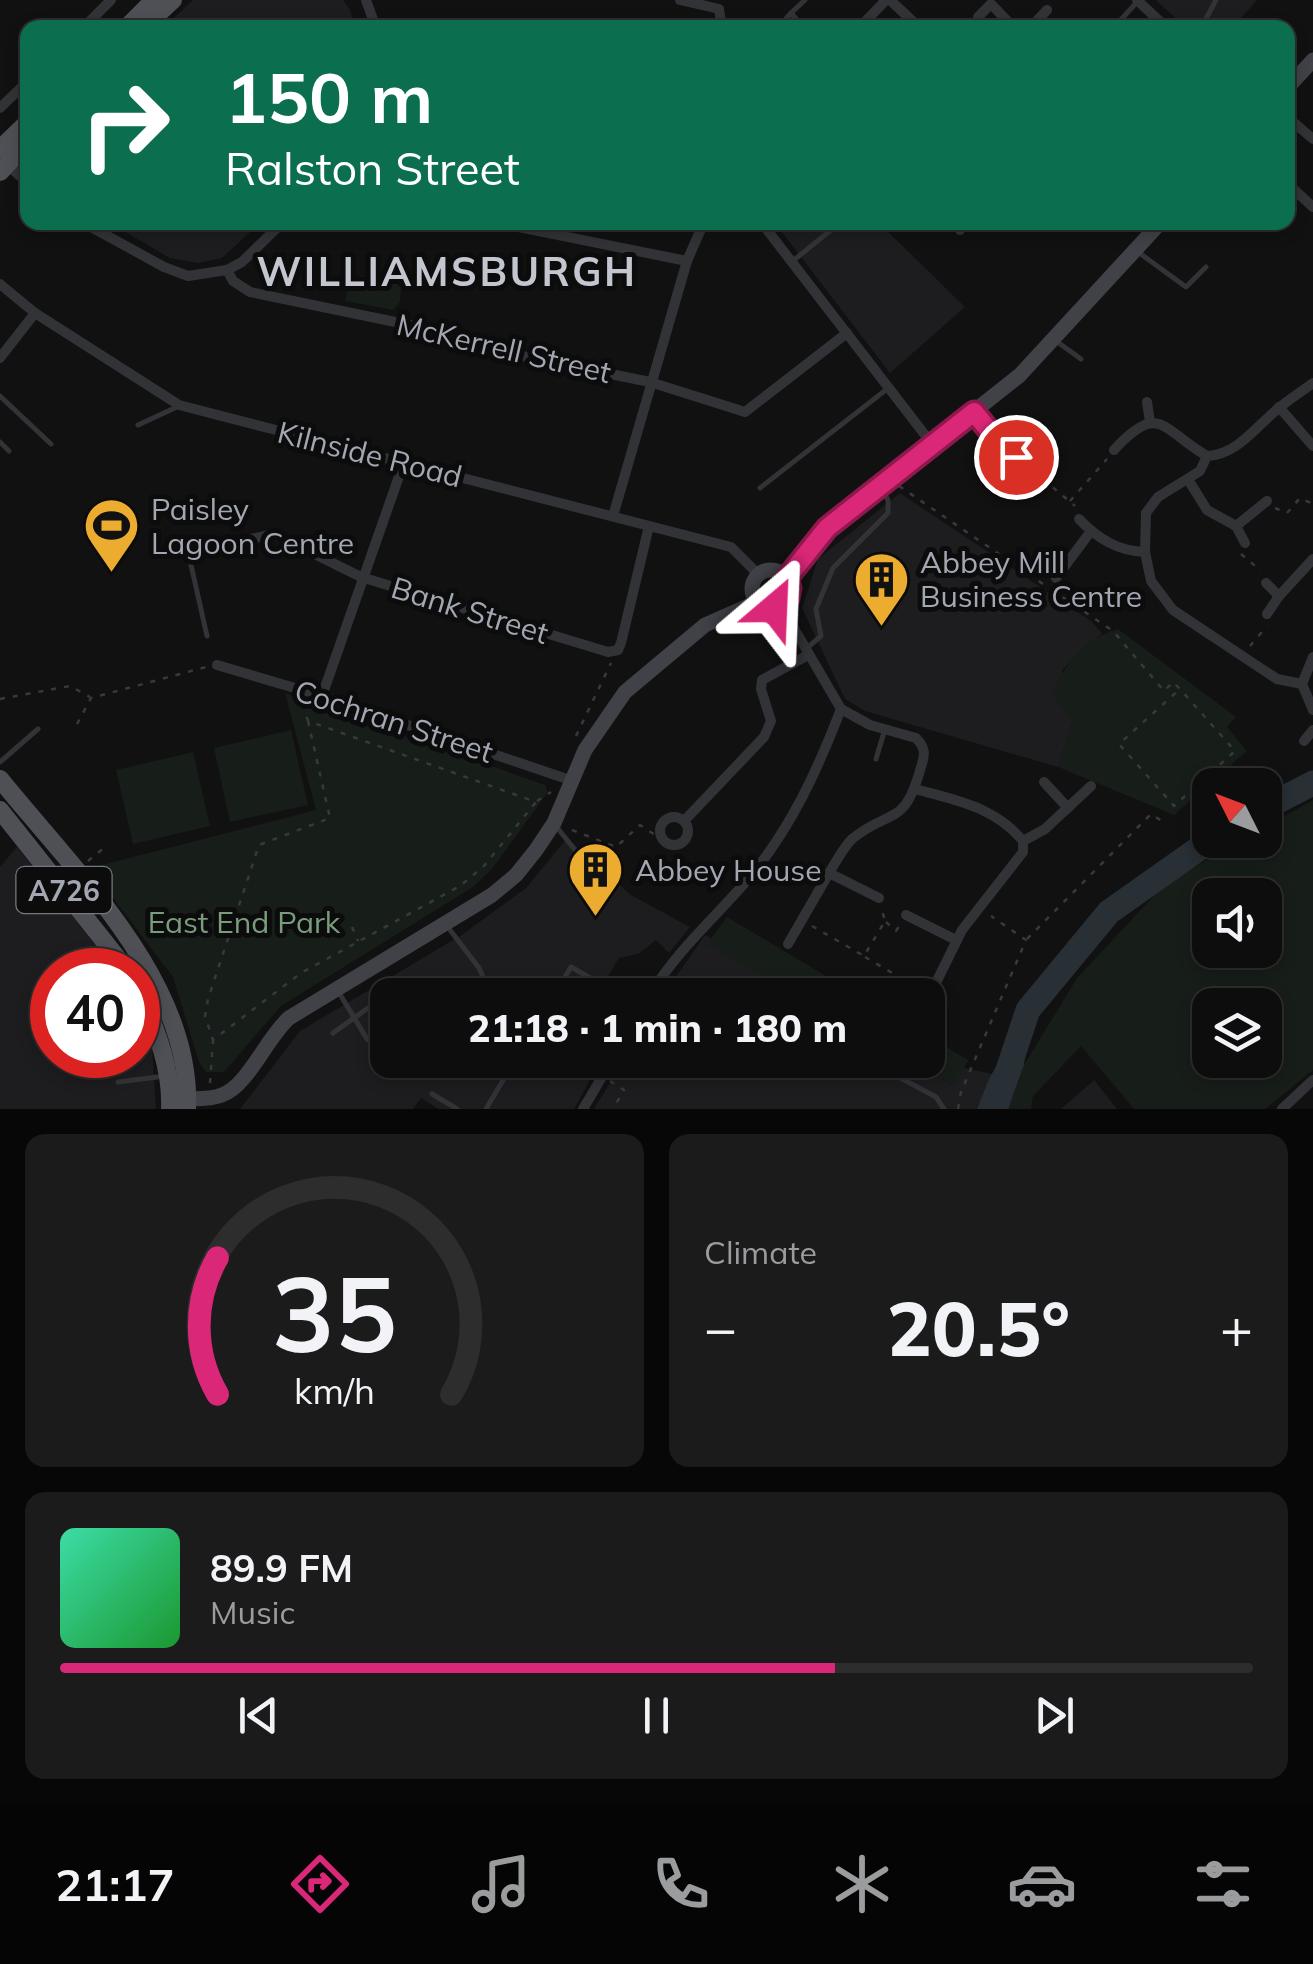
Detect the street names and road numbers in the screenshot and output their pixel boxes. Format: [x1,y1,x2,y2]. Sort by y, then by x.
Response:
street label: McKerrell Street [393,305,615,391]
street label: Kilnside Road [274,413,466,495]
street label: Bank Street [387,568,553,652]
street label: Cochran Street [290,671,498,771]
road number: A726 [17,867,112,913]

